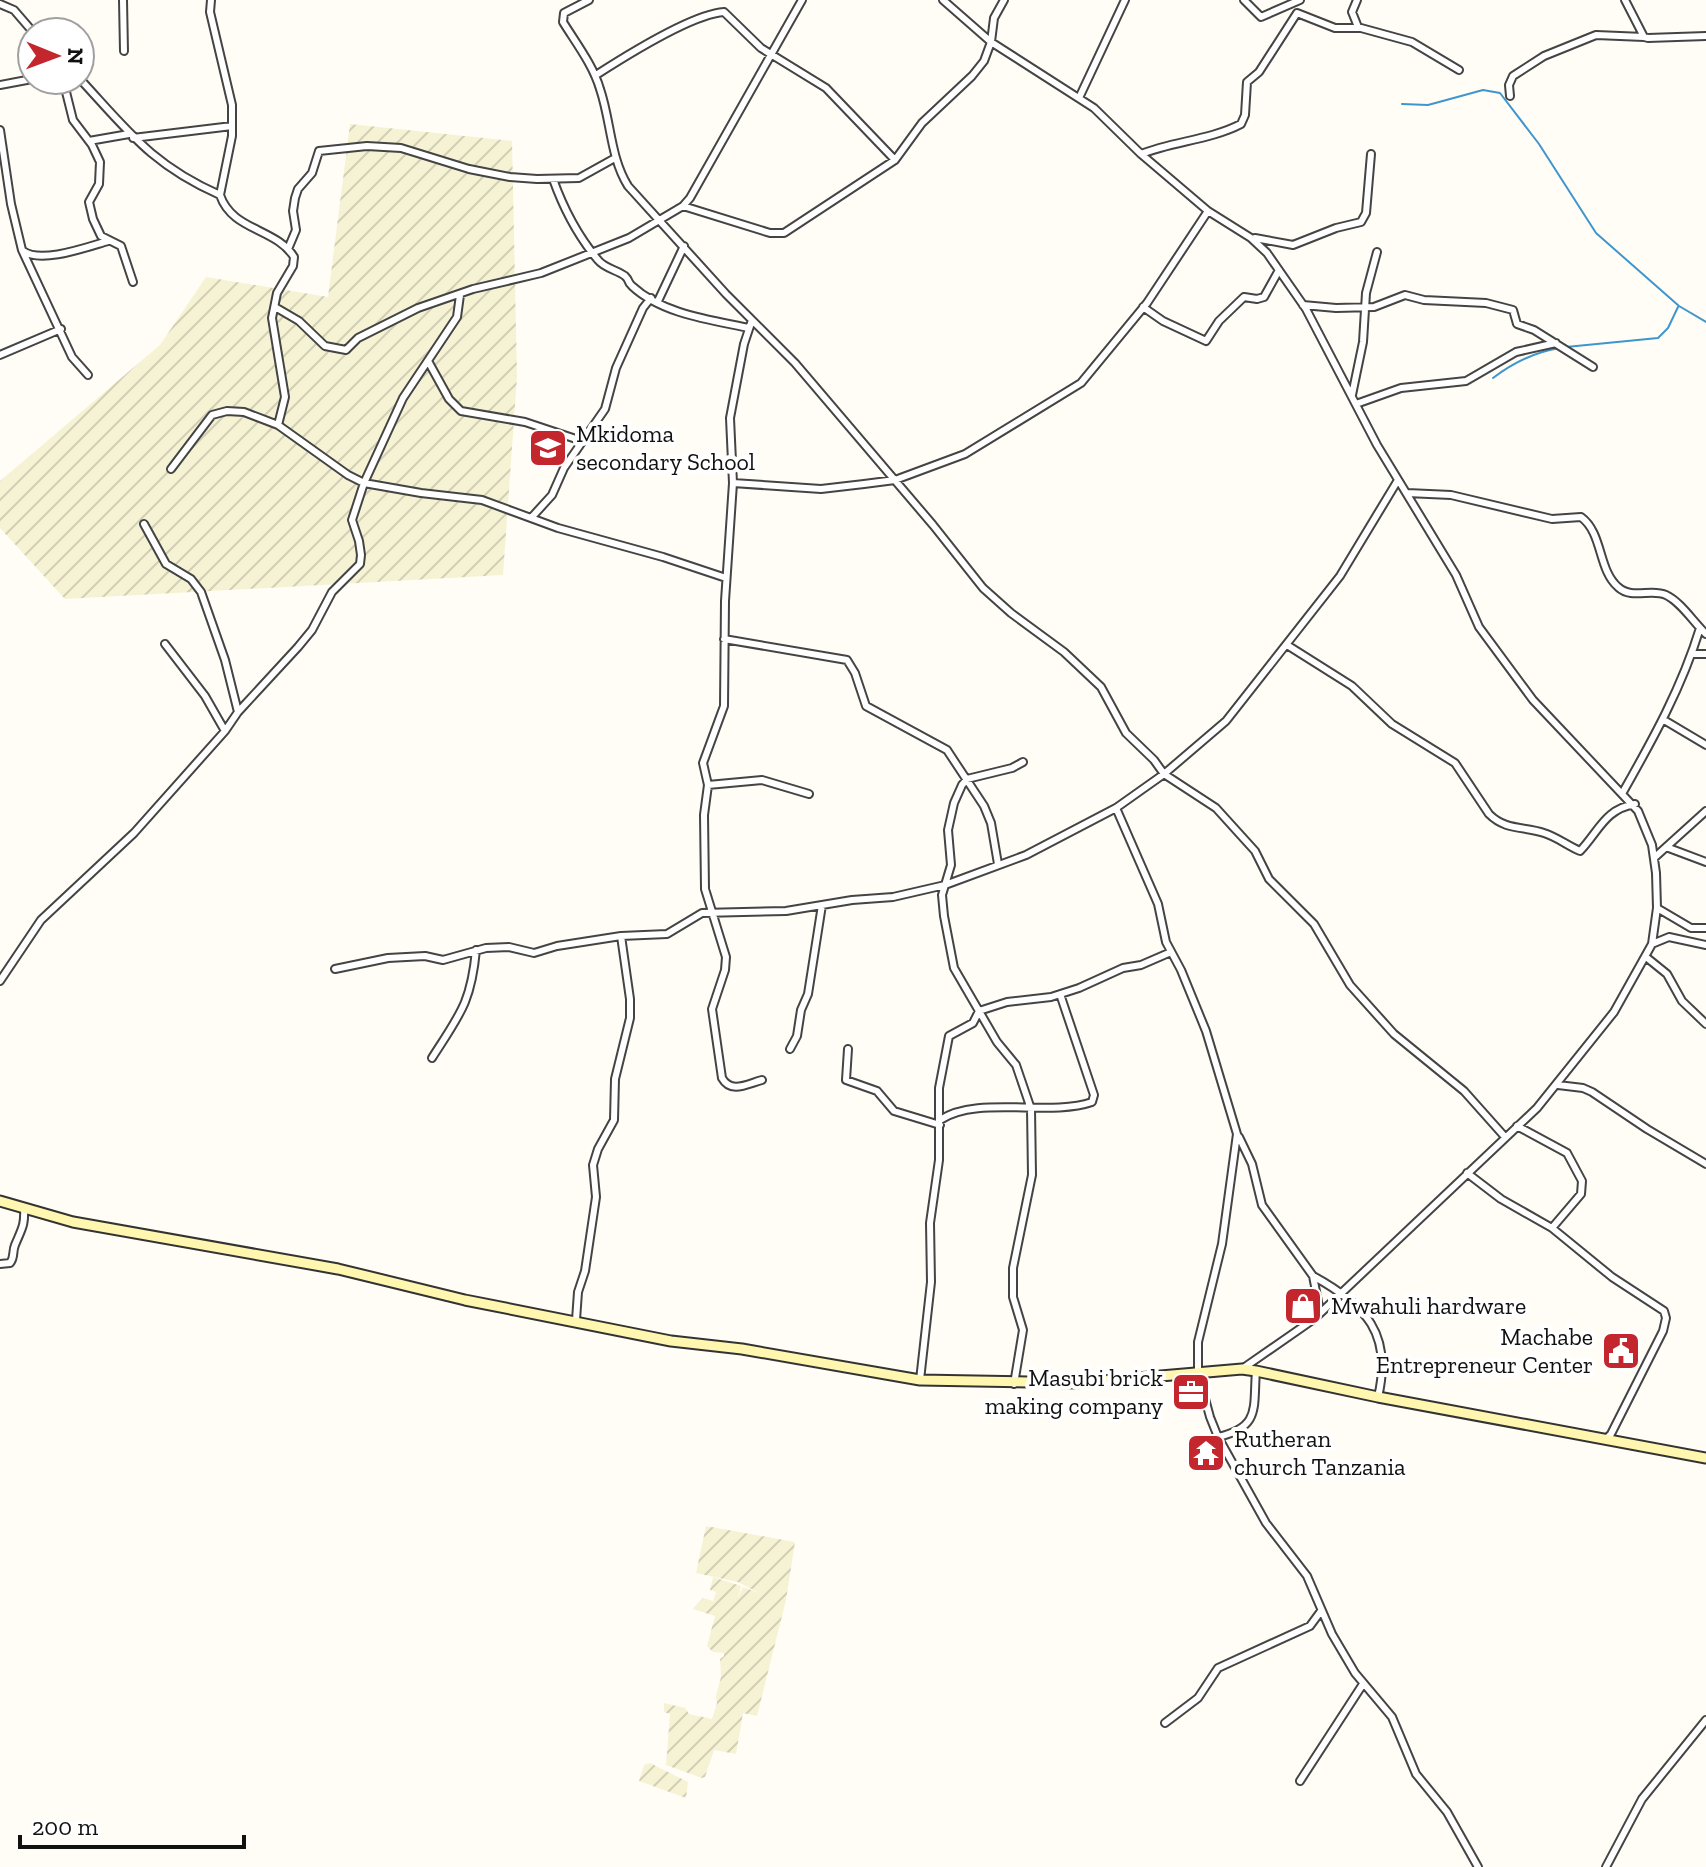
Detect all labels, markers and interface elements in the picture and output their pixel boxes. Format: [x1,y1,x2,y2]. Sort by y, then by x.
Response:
north arrow [16,16,96,96]
text: N [62,48,89,65]
place label: Mkidoma secondary School [576,419,755,476]
school or university icon: Mkidoma secondary School [527,427,569,469]
shop icon: Mwahuli hardware [1282,1285,1324,1327]
place label: Mwahuli hardware [1331,1291,1526,1320]
place label: Machabe Entrepreneur Center [1376,1322,1593,1379]
public building icon: Machabe Entrepreneur Center [1600,1330,1642,1372]
place label: Masubi brick making company [985,1363,1164,1420]
office icon: Masubi brick making company [1170,1371,1212,1413]
place label: Rutheran church Tanzania [1234,1424,1406,1481]
temple icon: Rutheran church Tanzania [1185,1432,1227,1474]
scale bar [20,1799,244,1849]
text: 200 m [32,1812,98,1841]

